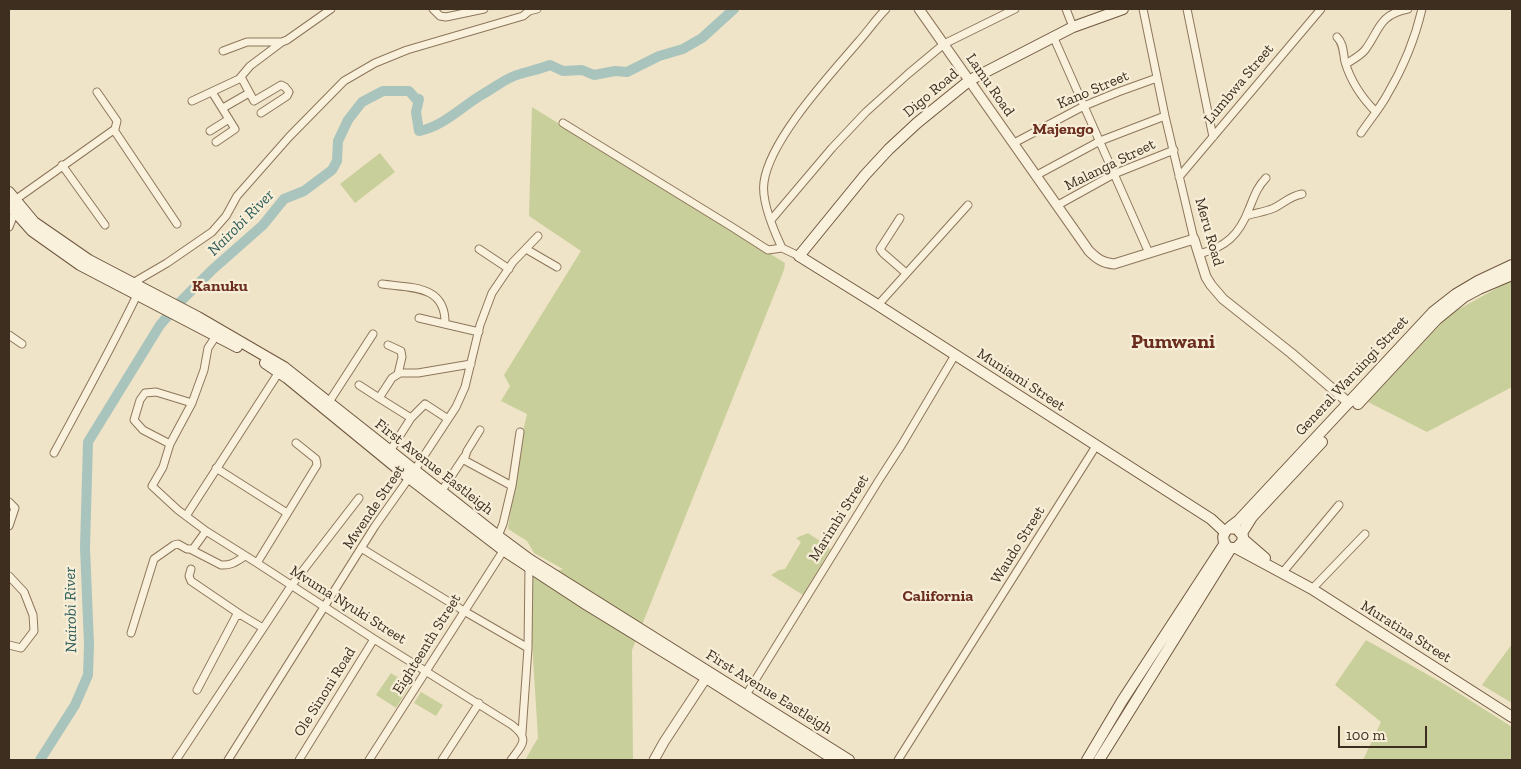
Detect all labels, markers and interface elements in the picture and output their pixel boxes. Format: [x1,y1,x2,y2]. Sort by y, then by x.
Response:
street label: Lumbwa Street [1200,40,1278,128]
street label: Lamu Road [962,50,1018,120]
street label: Digo Road [900,65,962,121]
street label: Kano Street [1054,67,1132,113]
district label: Majengo [1032,119,1094,139]
street label: Malanga Street [1062,135,1158,195]
water label: Nairobi River [204,186,278,260]
street label: Meru Road [1191,196,1227,268]
district label: Kanuku [192,276,248,296]
street label: General Waruingi Street [1292,312,1412,440]
district label: Pumwani [1131,330,1215,354]
street label: Muniami Street [974,345,1068,415]
street label: First Avenue Eastleigh [371,415,497,519]
street label: Mwende Street [339,461,409,553]
street label: Marimbi Street [805,471,873,565]
street label: Waudo Street [987,503,1049,587]
street label: Mvuma Nyuki Street [286,562,410,648]
water label: Nairobi River [61,567,81,653]
district label: California [903,586,973,606]
street label: Eighteenth Street [389,591,465,697]
street label: Muratina Street [1357,597,1455,667]
street label: Ole Sinoni Road [290,644,360,740]
street label: First Avenue Eastleigh [703,646,835,738]
scale bar [1341,716,1430,748]
text: 100 m [1346,726,1385,744]

